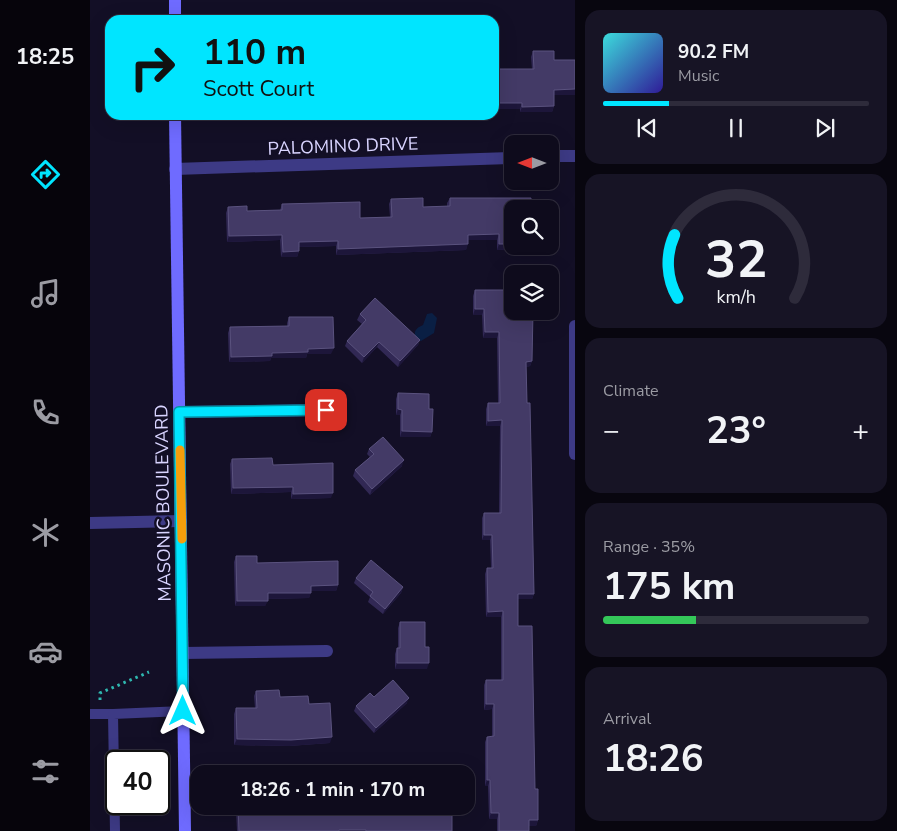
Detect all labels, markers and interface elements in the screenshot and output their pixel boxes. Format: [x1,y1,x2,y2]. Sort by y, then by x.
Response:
text: 110 m [203,29,306,76]
icon: right [120,35,185,100]
text: 90.2 FM [678,39,749,65]
text: 18:25 [16,42,74,72]
text: Music [678,65,719,87]
text: Scott Court [203,74,314,104]
icon: previous [633,114,661,142]
icon: pause [722,114,750,142]
icon: next [811,114,839,142]
street label: PALOMINO DRIVE [267,131,419,161]
north arrow [504,135,559,190]
map controls [504,135,559,320]
icon: directions [28,157,63,192]
button: search [504,200,559,255]
text: 32 [705,224,767,295]
button: layers [504,265,559,320]
icon: music [28,276,63,311]
text: km/h [716,285,756,309]
text: Climate [603,380,658,402]
pin [305,389,347,431]
icon: phone [28,395,63,430]
icon: arrive [312,396,340,424]
street label: MASONIC BOULEVARD [149,404,177,602]
text: 23° [706,405,766,456]
text: − [603,412,620,450]
text: + [852,412,869,450]
icon: climate [28,515,63,550]
text: Range · 35% [603,536,695,558]
text: 175 km [603,561,735,612]
icon: car [28,634,63,669]
position arrow [156,684,208,736]
text: Arrival [603,708,651,730]
text: 18:26 [603,733,704,784]
speed limit sign: 40 [105,750,170,815]
icon: filters [28,754,63,789]
text: 18:26 · 1 min · 170 m [240,777,425,803]

